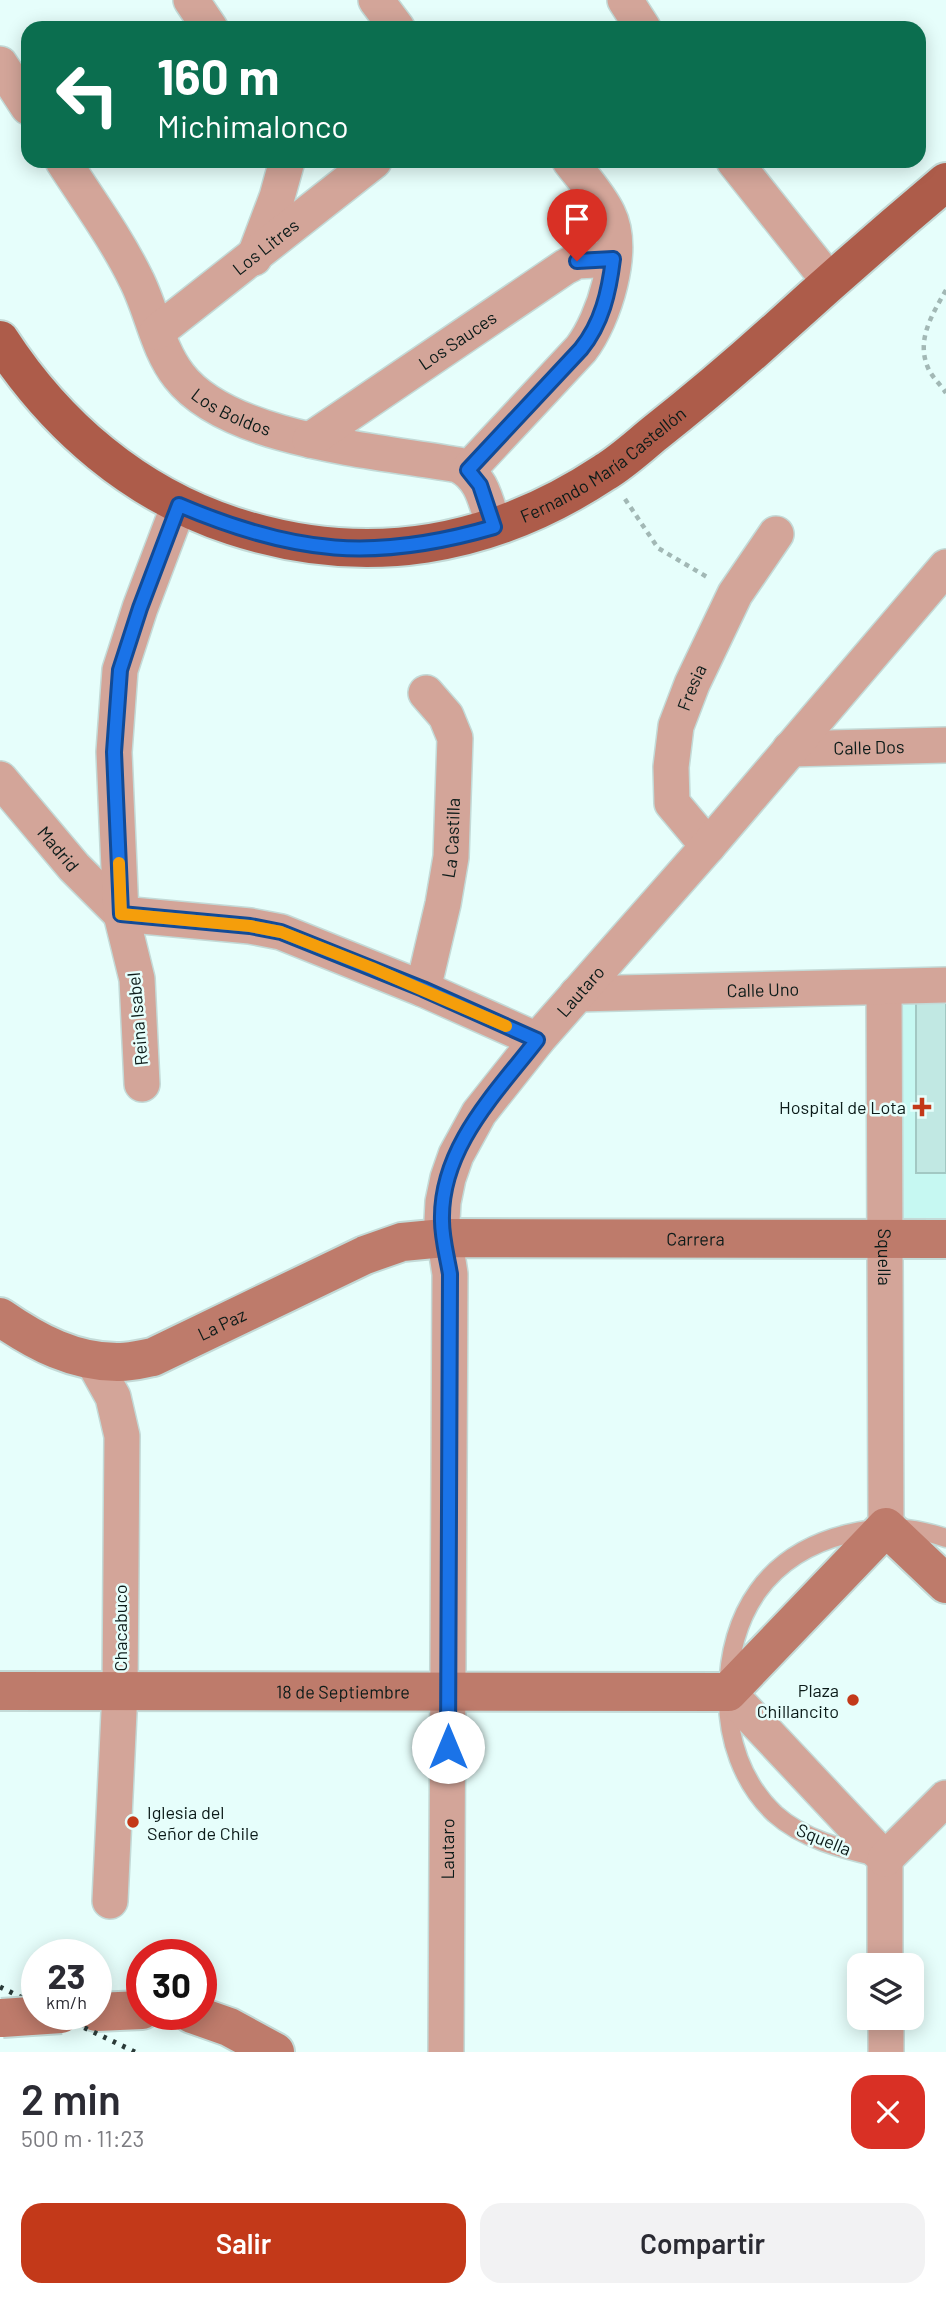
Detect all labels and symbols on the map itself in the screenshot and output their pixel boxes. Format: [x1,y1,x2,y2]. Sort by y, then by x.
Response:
pin [547,189,607,261]
street label: Los Litres [228,214,303,279]
street label: Los Sauces [414,306,500,374]
street label: Los Boldos [187,383,274,440]
street label: Fernando María Castellón [517,402,690,527]
street label: Fresia [672,660,711,714]
street label: Calle Dos [833,735,905,759]
street label: La Castilla [437,797,464,880]
street label: Madrid [33,821,84,876]
street label: Lautaro [552,961,609,1021]
street label: Reina Isabel [122,971,152,1067]
street label: Calle Uno [726,978,799,1001]
place label: Hospital de Lota [779,1096,906,1118]
marker: Hospital de Lota [912,1097,932,1117]
street label: Carrera [666,1227,725,1250]
street label: Squella [874,1228,896,1286]
street label: La Paz [194,1303,249,1345]
street label: Chacabuco [109,1585,131,1671]
place label: Plaza Chillancito [757,1679,839,1722]
street label: 18 de Septiembre [276,1680,410,1703]
marker: Plaza Chillancito [845,1692,861,1708]
position arrow [411,1710,485,1784]
place label: Iglesia del Señor de Chile [147,1801,259,1844]
marker: Iglesia del Señor de Chile [125,1814,141,1830]
street label: Lautaro [436,1818,458,1880]
street label: Squella [793,1818,855,1860]
speed limit sign: 30 [126,1939,217,2030]

